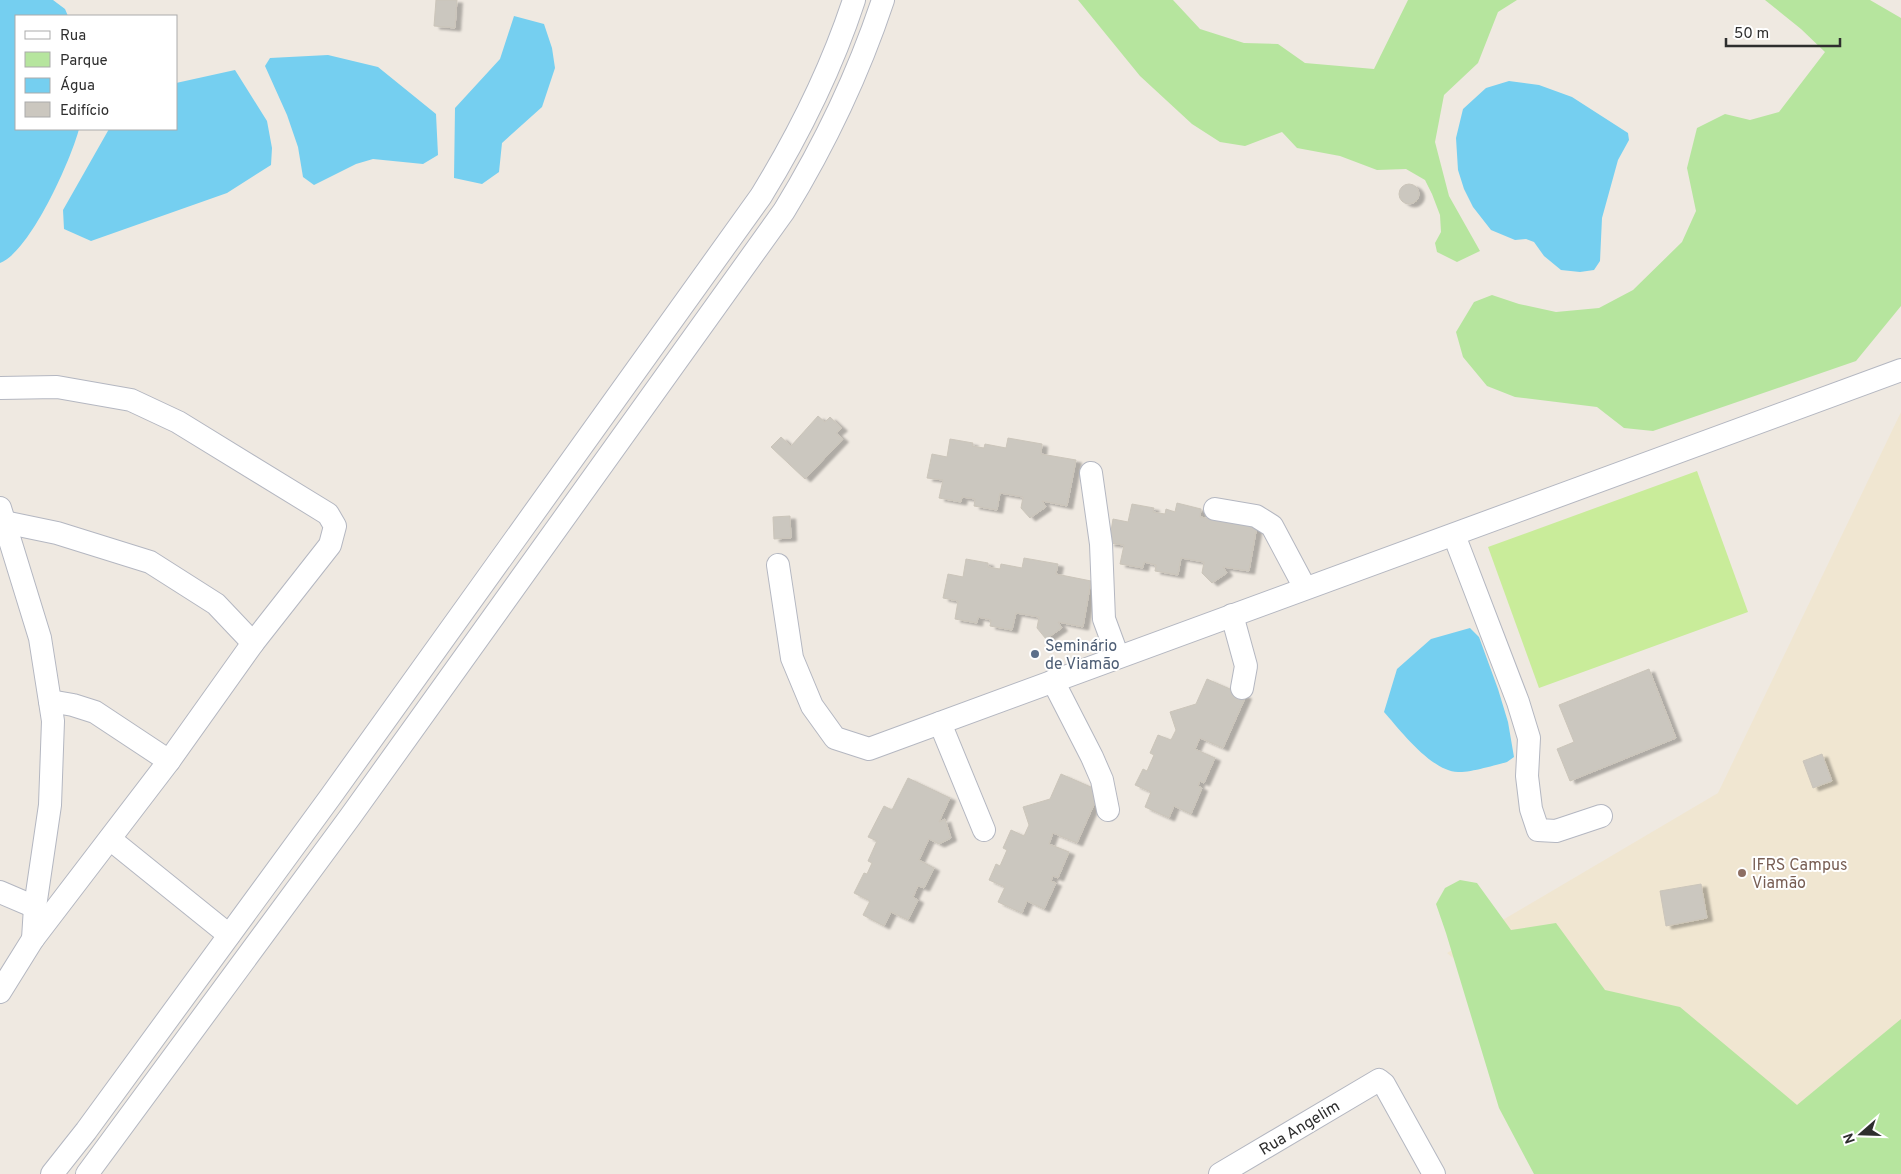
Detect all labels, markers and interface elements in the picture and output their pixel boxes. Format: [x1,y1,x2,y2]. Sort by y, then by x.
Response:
legend [15,15,178,130]
scale bar [1726,15,1840,47]
text: 50 m [1734,25,1769,44]
text: Rua [60,27,86,46]
text: Parque [60,52,108,71]
text: Água [60,76,95,96]
text: Edifício [60,102,109,121]
place label: Seminário de Viamão [1045,637,1120,675]
marker: Seminário de Viamão [1029,648,1041,660]
place label: IFRS Campus Viamão [1752,856,1847,894]
marker: IFRS Campus Viamão [1736,867,1748,879]
street label: Rua Angelim [1256,1097,1344,1161]
north arrow [1836,1109,1886,1159]
text: N [1840,1130,1860,1146]

